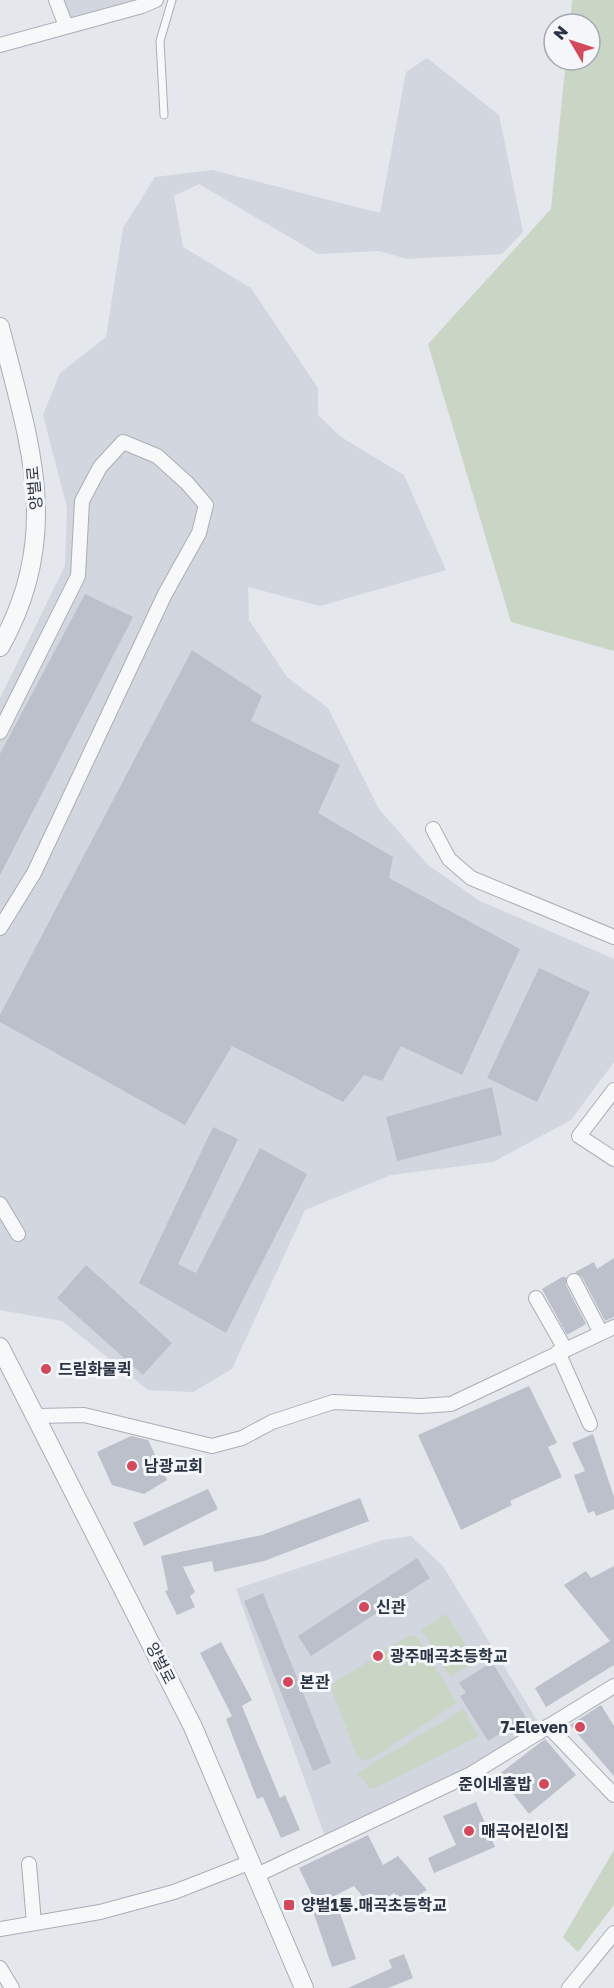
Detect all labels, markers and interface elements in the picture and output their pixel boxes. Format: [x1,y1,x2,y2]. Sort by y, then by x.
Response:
north arrow [542,12,602,72]
text: N [549,22,572,44]
street label: 양벌로 [22,465,46,511]
place label: 드림화물퀵 [58,1359,132,1379]
marker: 드림화물퀵 [39,1362,53,1376]
place label: 남광교회 [144,1456,203,1476]
marker: 남광교회 [125,1459,139,1473]
place label: 신관 [376,1597,406,1617]
marker: 신관 [357,1600,371,1614]
street label: 양벌로 [142,1639,180,1687]
place label: 광주매곡초등학교 [390,1646,508,1666]
marker: 광주매곡초등학교 [371,1649,385,1663]
place label: 본관 [300,1672,330,1692]
marker: 본관 [281,1675,295,1689]
place label: 7-Eleven [500,1717,568,1737]
marker: 7-Eleven [573,1720,587,1734]
place label: 준이네홈밥 [458,1774,532,1794]
marker: 준이네홈밥 [537,1777,551,1791]
place label: 매곡어린이집 [481,1821,569,1841]
marker: 매곡어린이집 [462,1824,476,1838]
place label: 양벌1통.매곡초등학교 [301,1895,447,1915]
marker: 양벌1통.매곡초등학교 [282,1898,296,1912]

